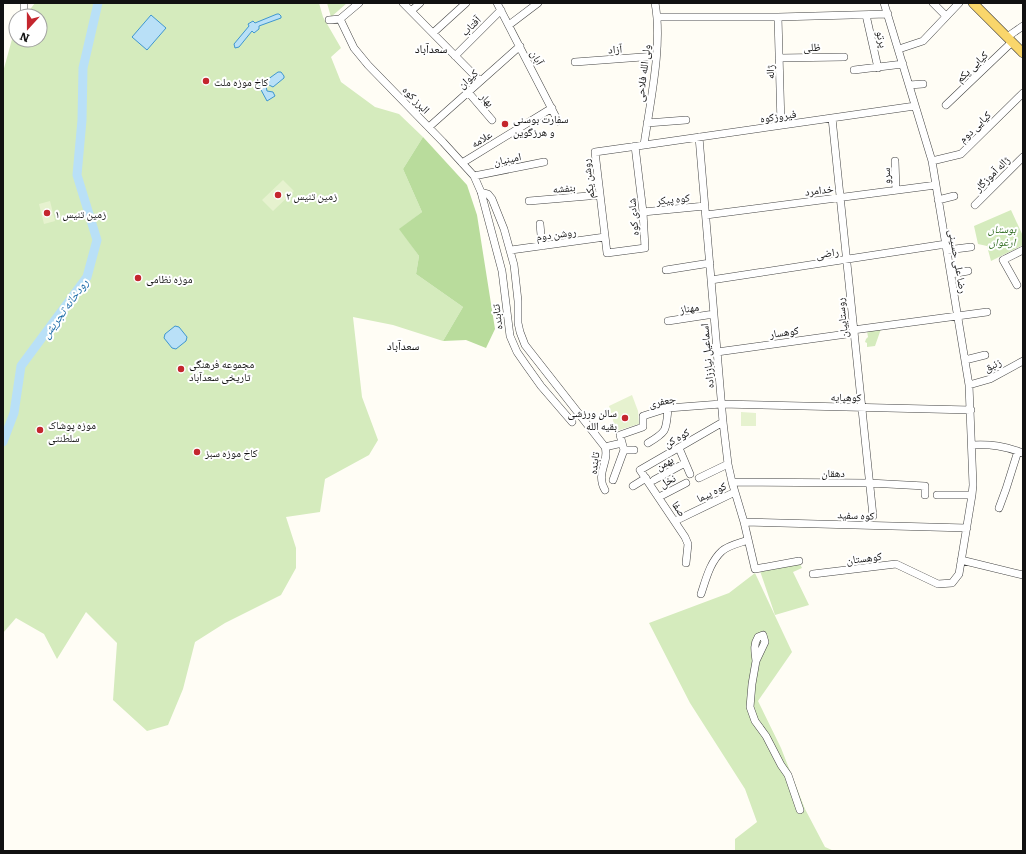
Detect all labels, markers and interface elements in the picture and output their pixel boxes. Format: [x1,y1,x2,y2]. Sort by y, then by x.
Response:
north arrow [8,8,48,48]
street label: آفتاب [456,11,484,39]
text: N [17,29,31,47]
street label: پرتو [873,29,893,49]
street label: ظلی [803,38,821,54]
district label: سعدآباد [415,39,447,57]
street label: آزاد [607,40,623,56]
street label: ولی‌ الله فلاحی [631,43,653,103]
street label: کیایی یکم [951,46,992,86]
street label: آبان [527,47,549,67]
street label: کیوان [453,64,481,92]
street label: ژاله [761,65,777,79]
place label: کاخ موزه ملت [214,73,269,89]
marker: کاخ موزه ملت [201,76,211,86]
street label: البرز کوه [400,81,434,117]
street label: بهار [477,88,499,110]
street label: فیروزکوه [759,104,798,125]
street label: کیایی دوم [954,106,994,146]
place label: سفارت بوسنی و هرزگوین [513,110,568,139]
marker: سفارت بوسنی و هرزگوین [500,119,510,129]
street label: علامه [467,125,495,151]
street label: امینیان [492,147,522,169]
street label: ژاله آموزگار [969,151,1013,195]
street label: روشن یکم [577,158,598,200]
street label: سرو [877,167,893,185]
street label: بنفشه [552,178,576,196]
street label: خدامرد [804,179,834,199]
place label: زمین تنیس ۲ [286,187,337,203]
street label: کوه پیکر [654,188,691,208]
marker: زمین تنیس ۲ [273,190,283,200]
street label: شادی کوه [622,197,642,237]
place label: زمین تنیس ۱ [55,205,106,221]
marker: زمین تنیس ۱ [42,208,52,218]
park label: بوستان ارغوان [988,220,1017,249]
street label: روشن دوم [535,222,577,244]
street label: رضا علی حسینی [945,228,973,294]
street label: راضی [814,242,840,262]
place label: موزه نظامی [146,270,192,286]
marker: موزه نظامی [133,273,143,283]
water label: رودخانه تجریش [36,274,92,342]
street label: روستاییان [831,297,851,339]
street label: مهناز [677,298,700,317]
street label: تنابنده [486,303,506,331]
street label: کوهسار [767,321,800,341]
street label: اسماعیل نیاززاده [695,323,717,389]
district label: سعدآباد [387,336,419,354]
street label: زنبق [981,353,1003,375]
place label: مجموعه فرهنگی تاریخی سعدآباد [189,355,254,384]
marker: مجموعه فرهنگی تاریخی سعدآباد [176,364,186,374]
street label: کوهپایه [830,388,862,404]
street label: جعفری [647,389,677,411]
place label: سالن ورزشی بقیه الله [568,404,617,433]
marker: سالن ورزشی بقیه الله [620,413,630,423]
place label: موزه پوشاک سلطنتی [48,416,96,445]
street label: کوه کن [660,423,692,451]
marker: موزه پوشاک سلطنتی [35,425,45,435]
place label: کاخ موزه سبز [204,444,258,460]
marker: کاخ موزه سبز [192,447,202,457]
street label: تابنده [584,450,603,475]
street label: بهمن [652,451,676,473]
street label: دهقان [821,464,845,480]
street label: نخل [656,469,678,491]
street label: کوه پیما [693,477,729,505]
street label: صفا [669,497,691,519]
street label: کوه سفید [837,505,875,523]
street label: کوهستان [845,547,883,567]

